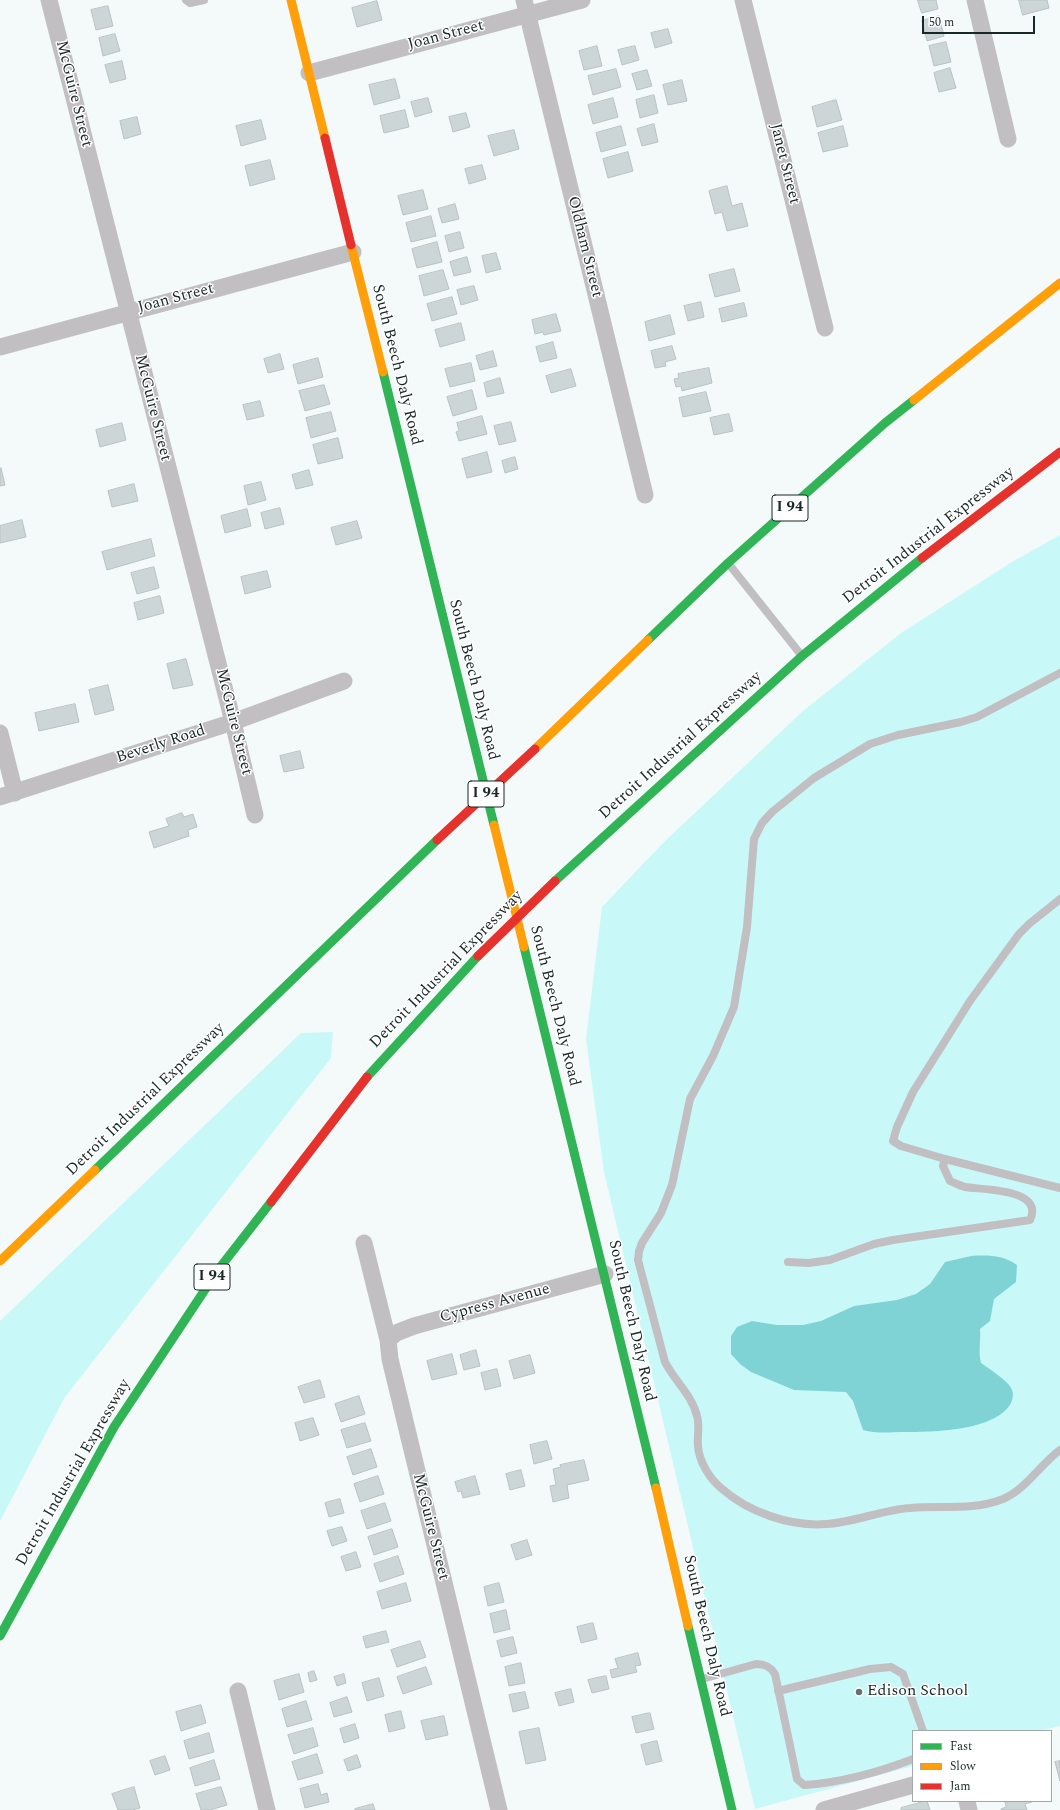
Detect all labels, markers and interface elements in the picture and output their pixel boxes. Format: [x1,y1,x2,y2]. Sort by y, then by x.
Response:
scale bar [924,8,1037,34]
text: 50 m [929,13,954,32]
street label: Joan Street [406,17,486,55]
street label: McGuire Street [50,39,96,149]
street label: Janet Street [765,122,803,206]
street label: Oldham Street [562,195,606,299]
street label: Joan Street [136,280,216,318]
street label: South Beech Daly Road [367,283,425,447]
street label: McGuire Street [129,353,175,463]
street label: Detroit Industrial Expressway [839,463,1019,609]
road number: I 94 [772,495,808,521]
street label: South Beech Daly Road [444,598,502,762]
street label: McGuire Street [210,667,256,777]
street label: Detroit Industrial Expressway [596,668,766,824]
street label: Beverly Road [114,722,208,768]
road number: I 94 [468,781,504,807]
street label: Detroit Industrial Expressway [366,887,528,1053]
street label: South Beech Daly Road [525,924,583,1088]
street label: Detroit Industrial Expressway [63,1019,229,1181]
street label: South Beech Daly Road [603,1238,659,1404]
road number: I 94 [194,1264,230,1290]
street label: Cypress Avenue [438,1280,552,1328]
street label: Detroit Industrial Expressway [13,1376,135,1570]
street label: McGuire Street [407,1472,453,1582]
street label: South Beech Daly Road [678,1553,734,1719]
place label: Edison School [867,1682,968,1702]
marker: Edison School [854,1687,864,1697]
legend [912,1730,1052,1802]
text: Fast [950,1737,972,1756]
text: Slow [950,1757,975,1776]
text: Jam [950,1777,971,1796]

